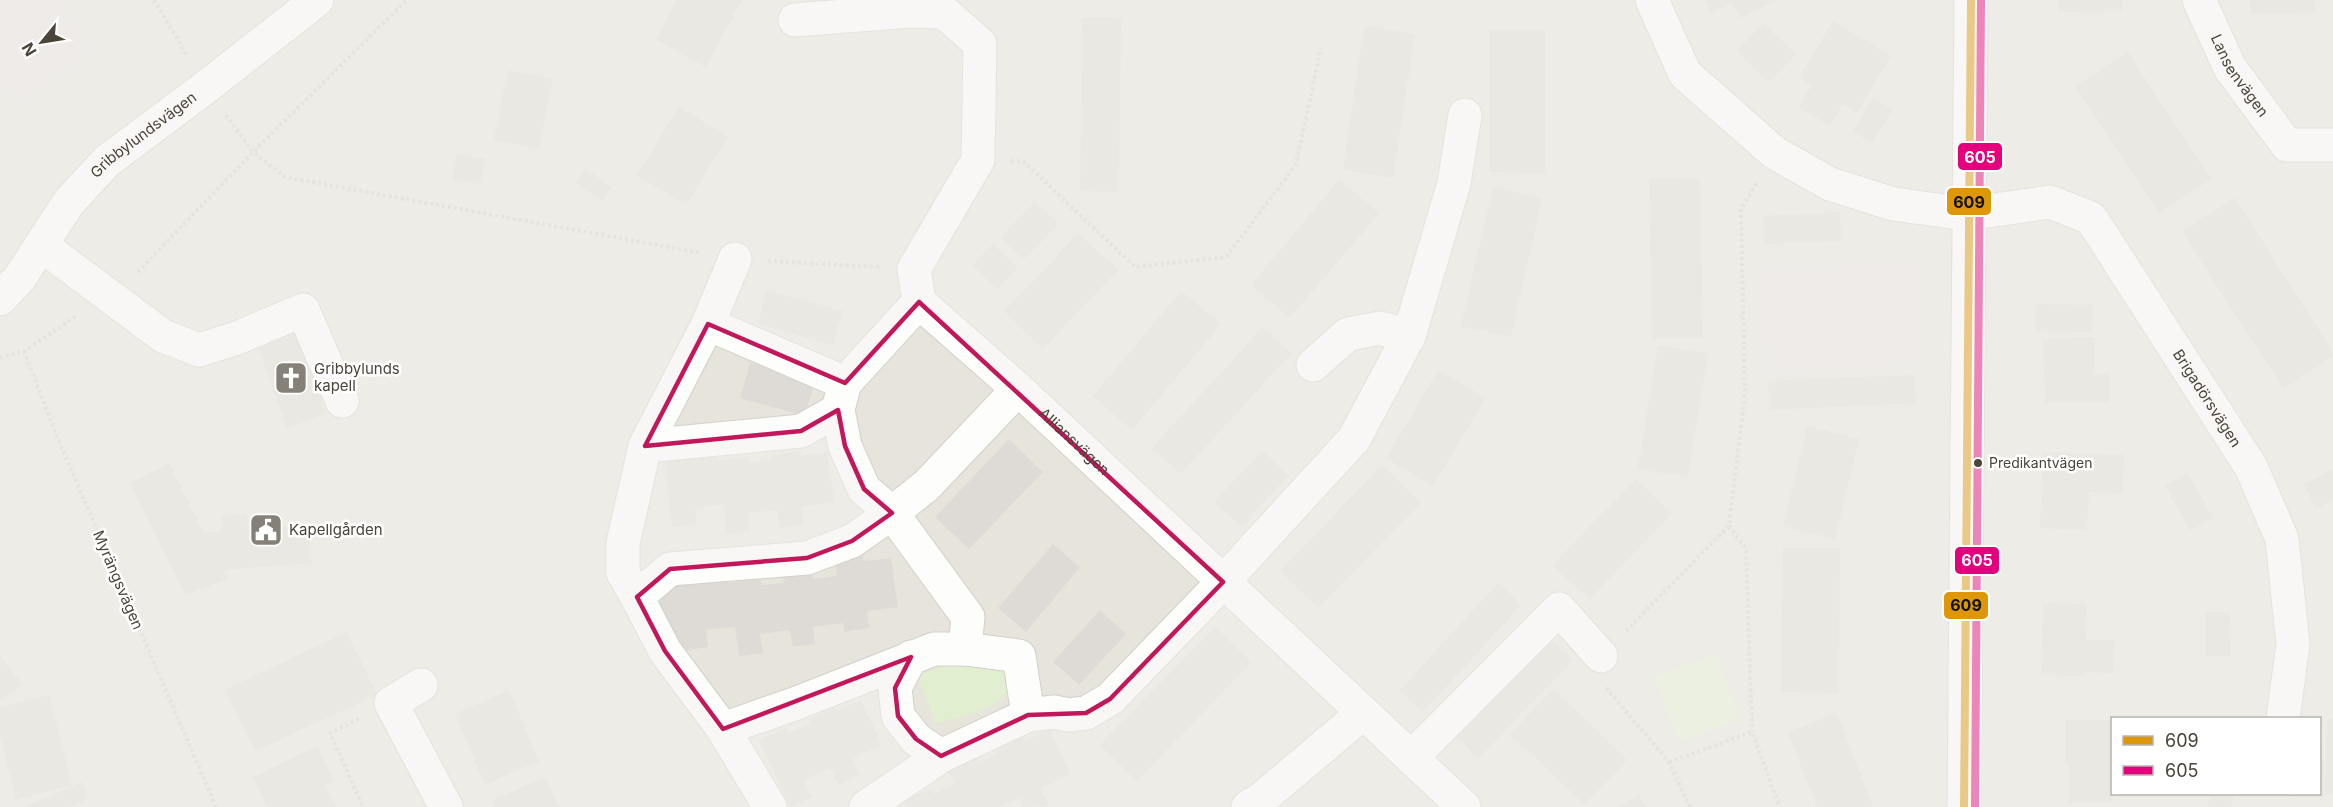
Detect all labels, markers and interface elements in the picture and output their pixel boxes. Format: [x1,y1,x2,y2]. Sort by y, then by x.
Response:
north arrow [12,12,72,72]
street label: Lansenvägen [2207,31,2273,120]
text: N [17,39,41,60]
street label: Gribbylundsvägen [86,87,200,182]
line badge: 605 [1957,142,2003,171]
text: 605 [1964,147,1996,167]
line badge: 609 [1946,187,1992,216]
text: 609 [1953,192,1985,212]
street label: Brigadörsvägen [2169,346,2246,451]
place label: Gribbylunds kapell [314,359,400,395]
church icon: Gribbylunds kapell [273,360,309,396]
street label: Alliansvägen [1035,403,1114,479]
place label: Predikantvägen [1989,454,2092,471]
marker: Predikantvägen [1972,457,1984,469]
public building icon: Kapellgården [248,512,284,548]
place label: Kapellgården [289,520,383,539]
street label: Myrängsvägen [89,527,148,632]
line badge: 605 [1954,546,2000,575]
text: 605 [1961,550,1993,570]
line badge: 609 [1943,591,1989,620]
text: 609 [1950,595,1982,615]
legend [2111,717,2321,795]
text: 609 [2165,730,2199,751]
text: 605 [2165,760,2198,781]

